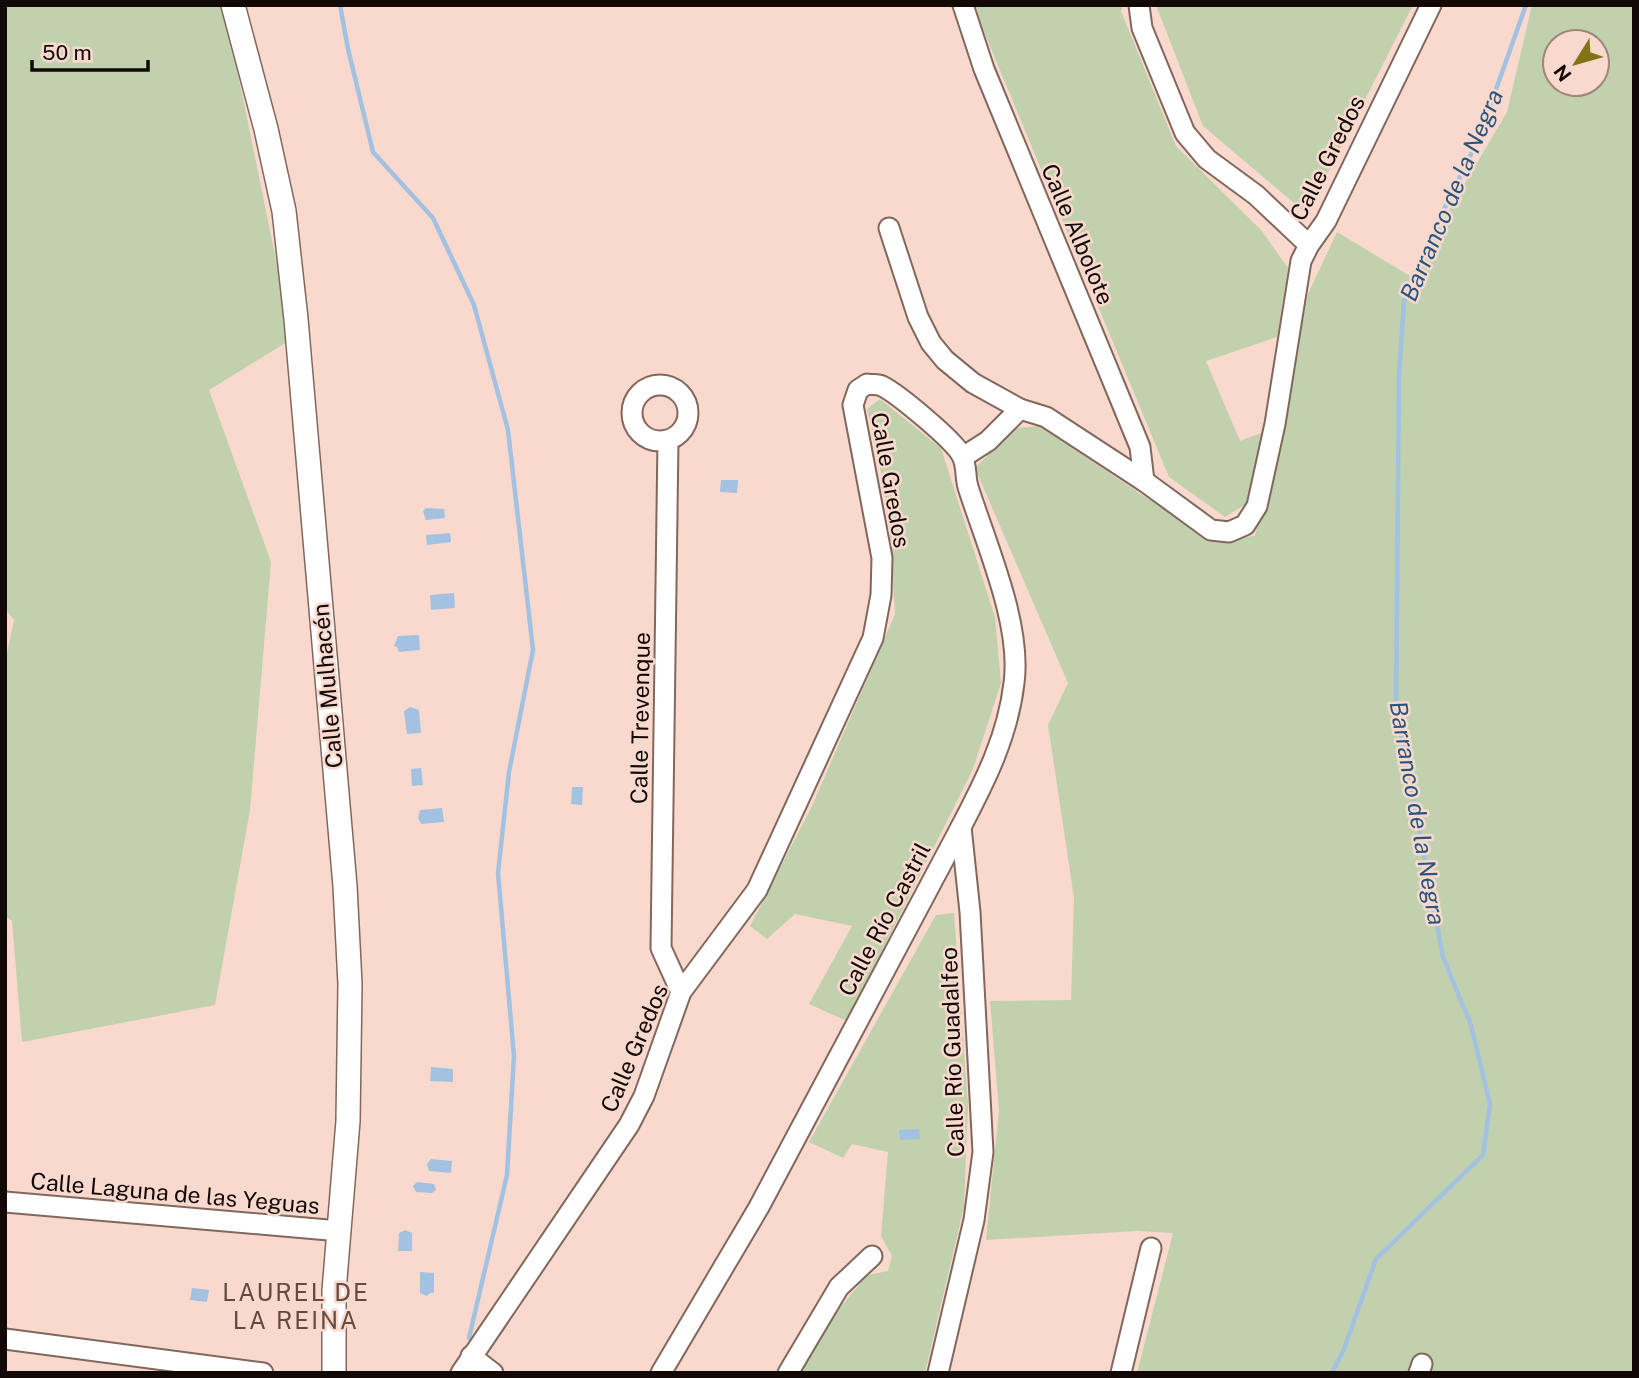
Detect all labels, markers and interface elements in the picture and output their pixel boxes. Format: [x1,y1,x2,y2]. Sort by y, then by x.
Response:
scale bar [32,28,147,72]
north arrow [1541,28,1611,98]
text: 50 m [42,40,92,65]
text: N [1549,61,1576,86]
water label: Barranco de la Negra [1394,85,1508,305]
street label: Calle Gredos [1284,91,1370,225]
street label: Calle Albolote [1036,160,1120,308]
street label: Calle Gredos [866,410,916,550]
street label: Calle Mulhacén [306,603,348,769]
street label: Calle Trevenque [625,632,655,804]
water label: Barranco de la Negra [1384,699,1452,927]
street label: Calle Río Castril [832,838,936,1000]
street label: Calle Río Guadalfeo [935,947,969,1157]
street label: Calle Gredos [595,980,673,1116]
street label: Calle Laguna de las Yeguas [29,1167,321,1219]
district label: LAUREL DE LA REINA [222,1278,370,1334]

